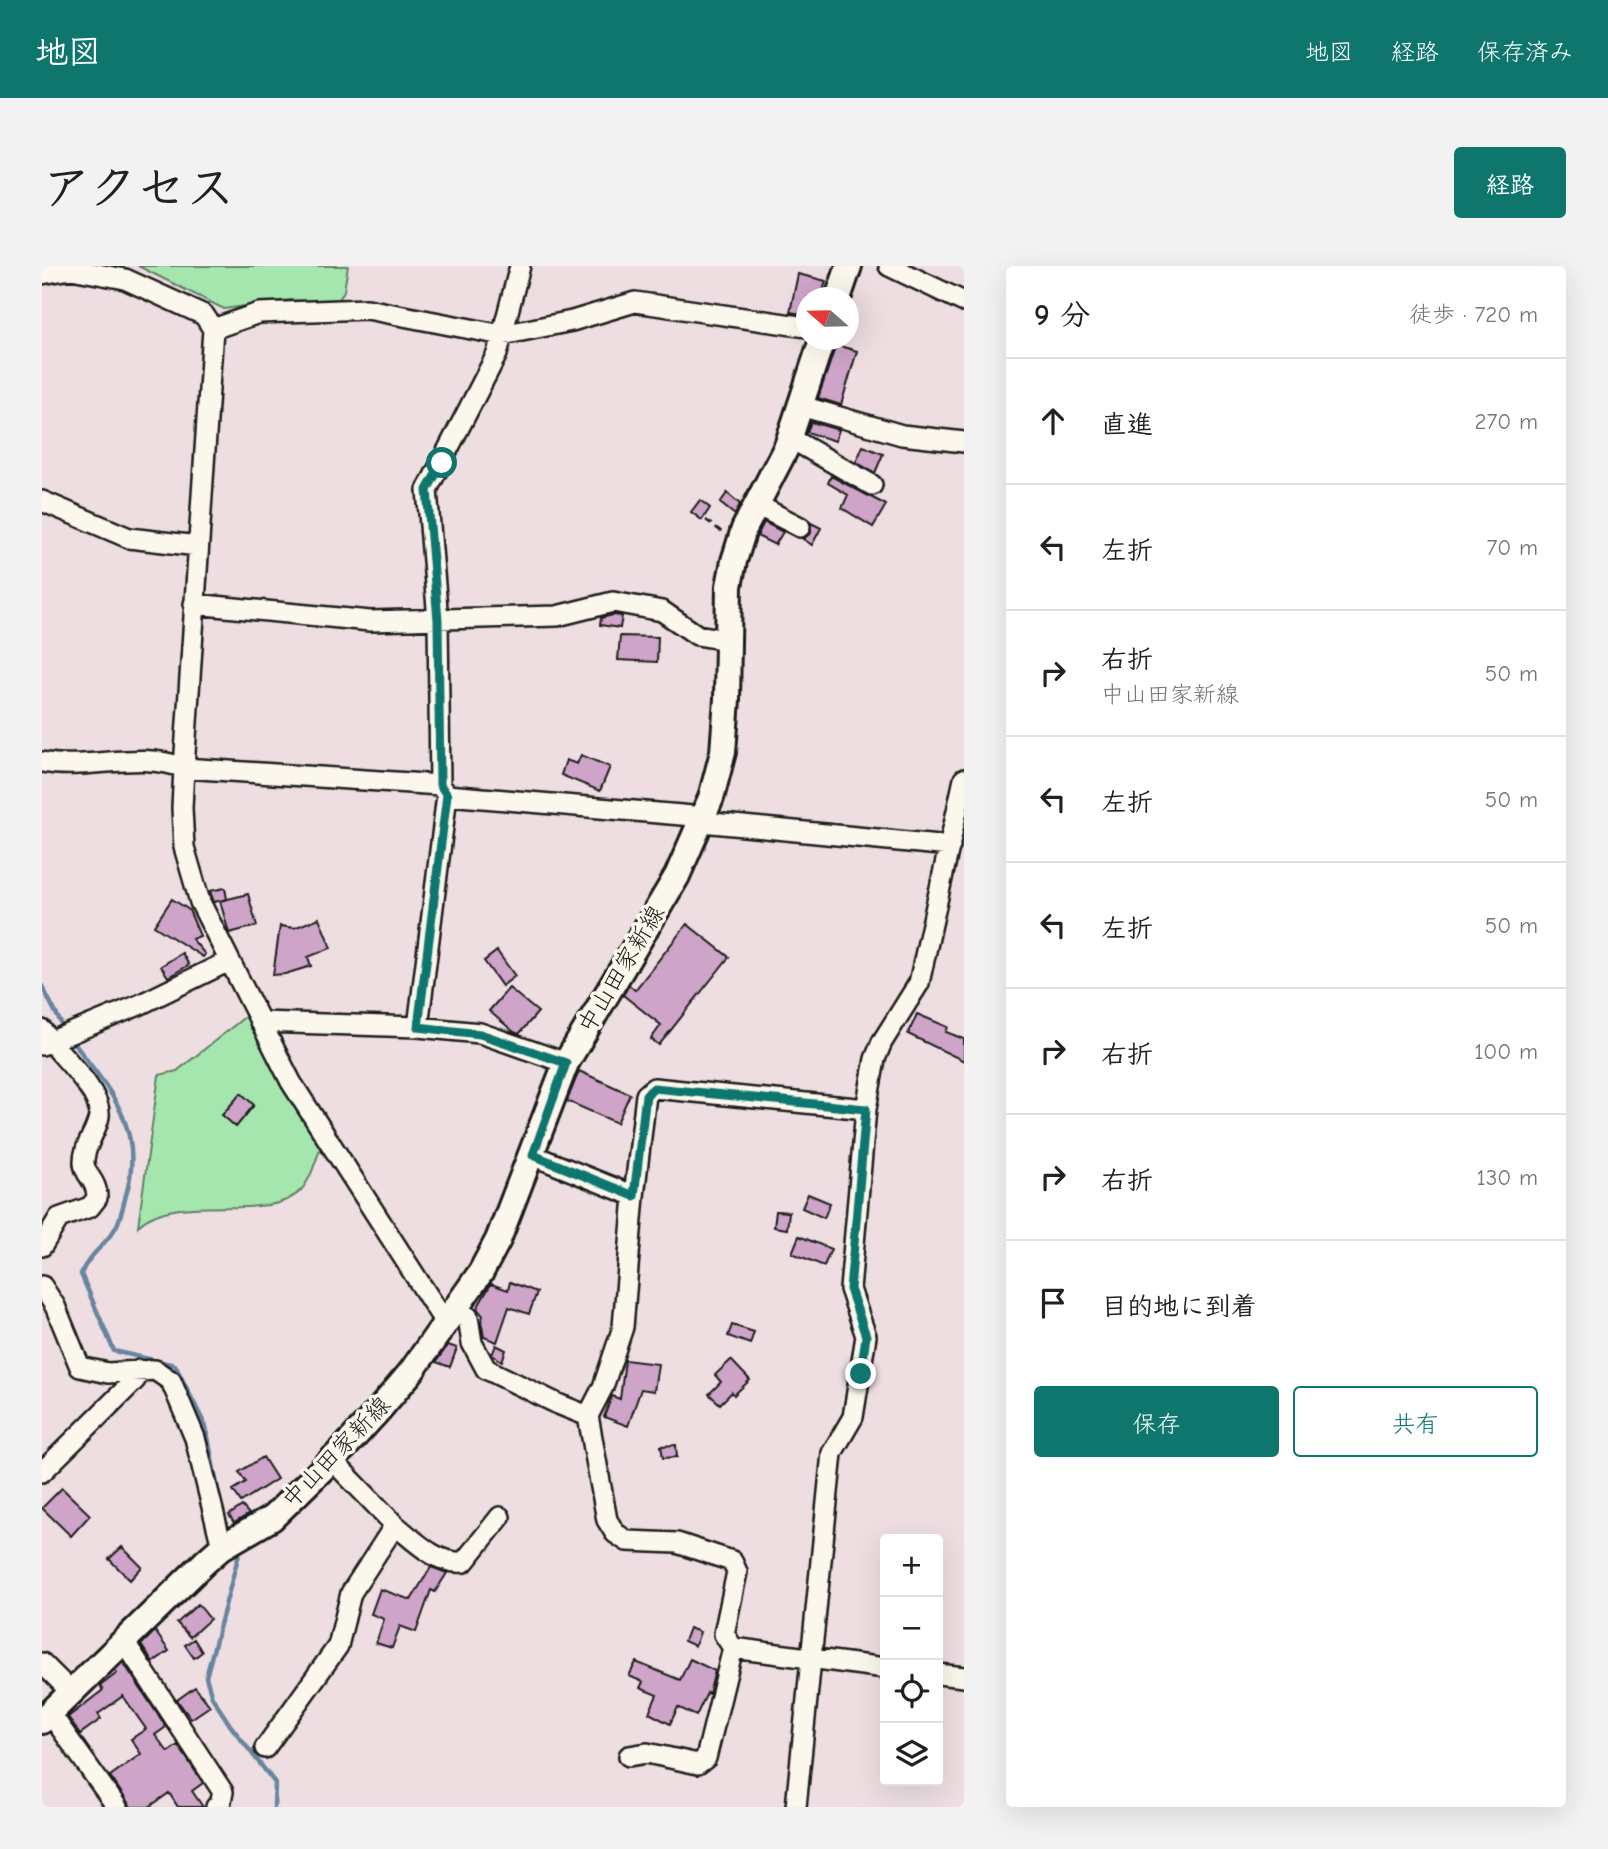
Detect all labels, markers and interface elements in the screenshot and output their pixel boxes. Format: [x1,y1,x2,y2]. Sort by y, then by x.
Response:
text: 地図 [35,33,101,71]
text: 地図 [1305,38,1353,66]
text: 経路 [1391,38,1439,66]
text: 保存済み [1477,38,1573,66]
button: 経路 [1454,147,1566,218]
text: アクセス [42,160,235,216]
north arrow [796,287,859,350]
text: 9 分 [1034,298,1090,333]
text: 徒歩 · 720 m [1409,301,1538,328]
icon: ahead [1034,402,1072,440]
text: 270 m [1474,408,1538,435]
text: 直進 [1101,410,1153,440]
route start [426,447,457,478]
icon: left [1034,528,1072,566]
text: 70 m [1486,534,1538,561]
text: 左折 [1101,536,1153,566]
text: 右折 [1101,645,1153,675]
icon: right [1034,654,1072,692]
text: 50 m [1485,660,1538,687]
text: 中山田家新線 [1101,681,1239,708]
icon: left [1034,780,1072,818]
text: 50 m [1485,786,1538,813]
text: 左折 [1101,788,1153,818]
street label: 中山田家新線 [572,900,670,1038]
icon: left [1034,906,1072,944]
text: 50 m [1485,912,1538,939]
text: 左折 [1101,914,1153,944]
icon: right [1034,1032,1072,1070]
text: 100 m [1474,1038,1538,1065]
text: 右折 [1101,1040,1153,1070]
icon: right [1034,1158,1072,1196]
text: 130 m [1477,1164,1538,1191]
text: 右折 [1101,1166,1153,1196]
icon: arrive [1034,1284,1072,1322]
text: 目的地に到着 [1101,1292,1257,1322]
route end [845,1358,876,1389]
button: 保存 [1034,1386,1279,1457]
button: 共有 [1293,1386,1538,1457]
street label: 中山田家新線 [276,1390,396,1514]
map controls [880,1534,943,1786]
button: + [880,1534,943,1597]
button: − [880,1597,943,1660]
button: locate [880,1660,943,1723]
button: layers [880,1723,943,1786]

